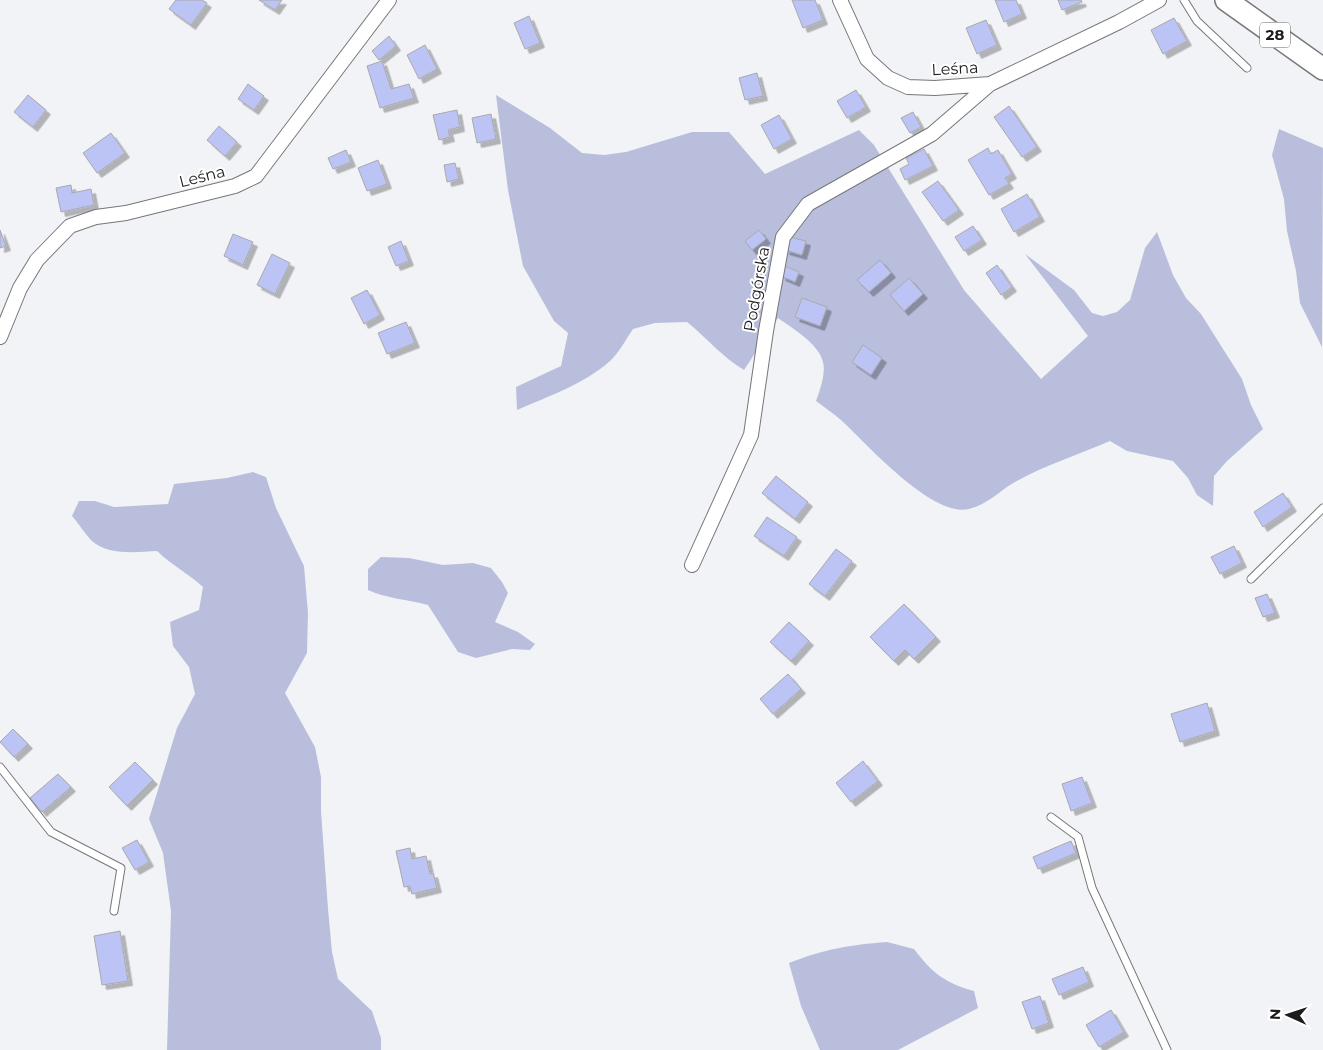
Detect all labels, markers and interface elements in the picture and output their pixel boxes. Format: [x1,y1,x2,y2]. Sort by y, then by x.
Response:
road number: 28 [1260,22,1290,48]
street label: Leśna [931,58,979,79]
street label: Leśna [177,162,227,191]
street label: Podgórska [740,245,773,333]
north arrow [1263,990,1313,1040]
text: N [1266,1008,1284,1020]

